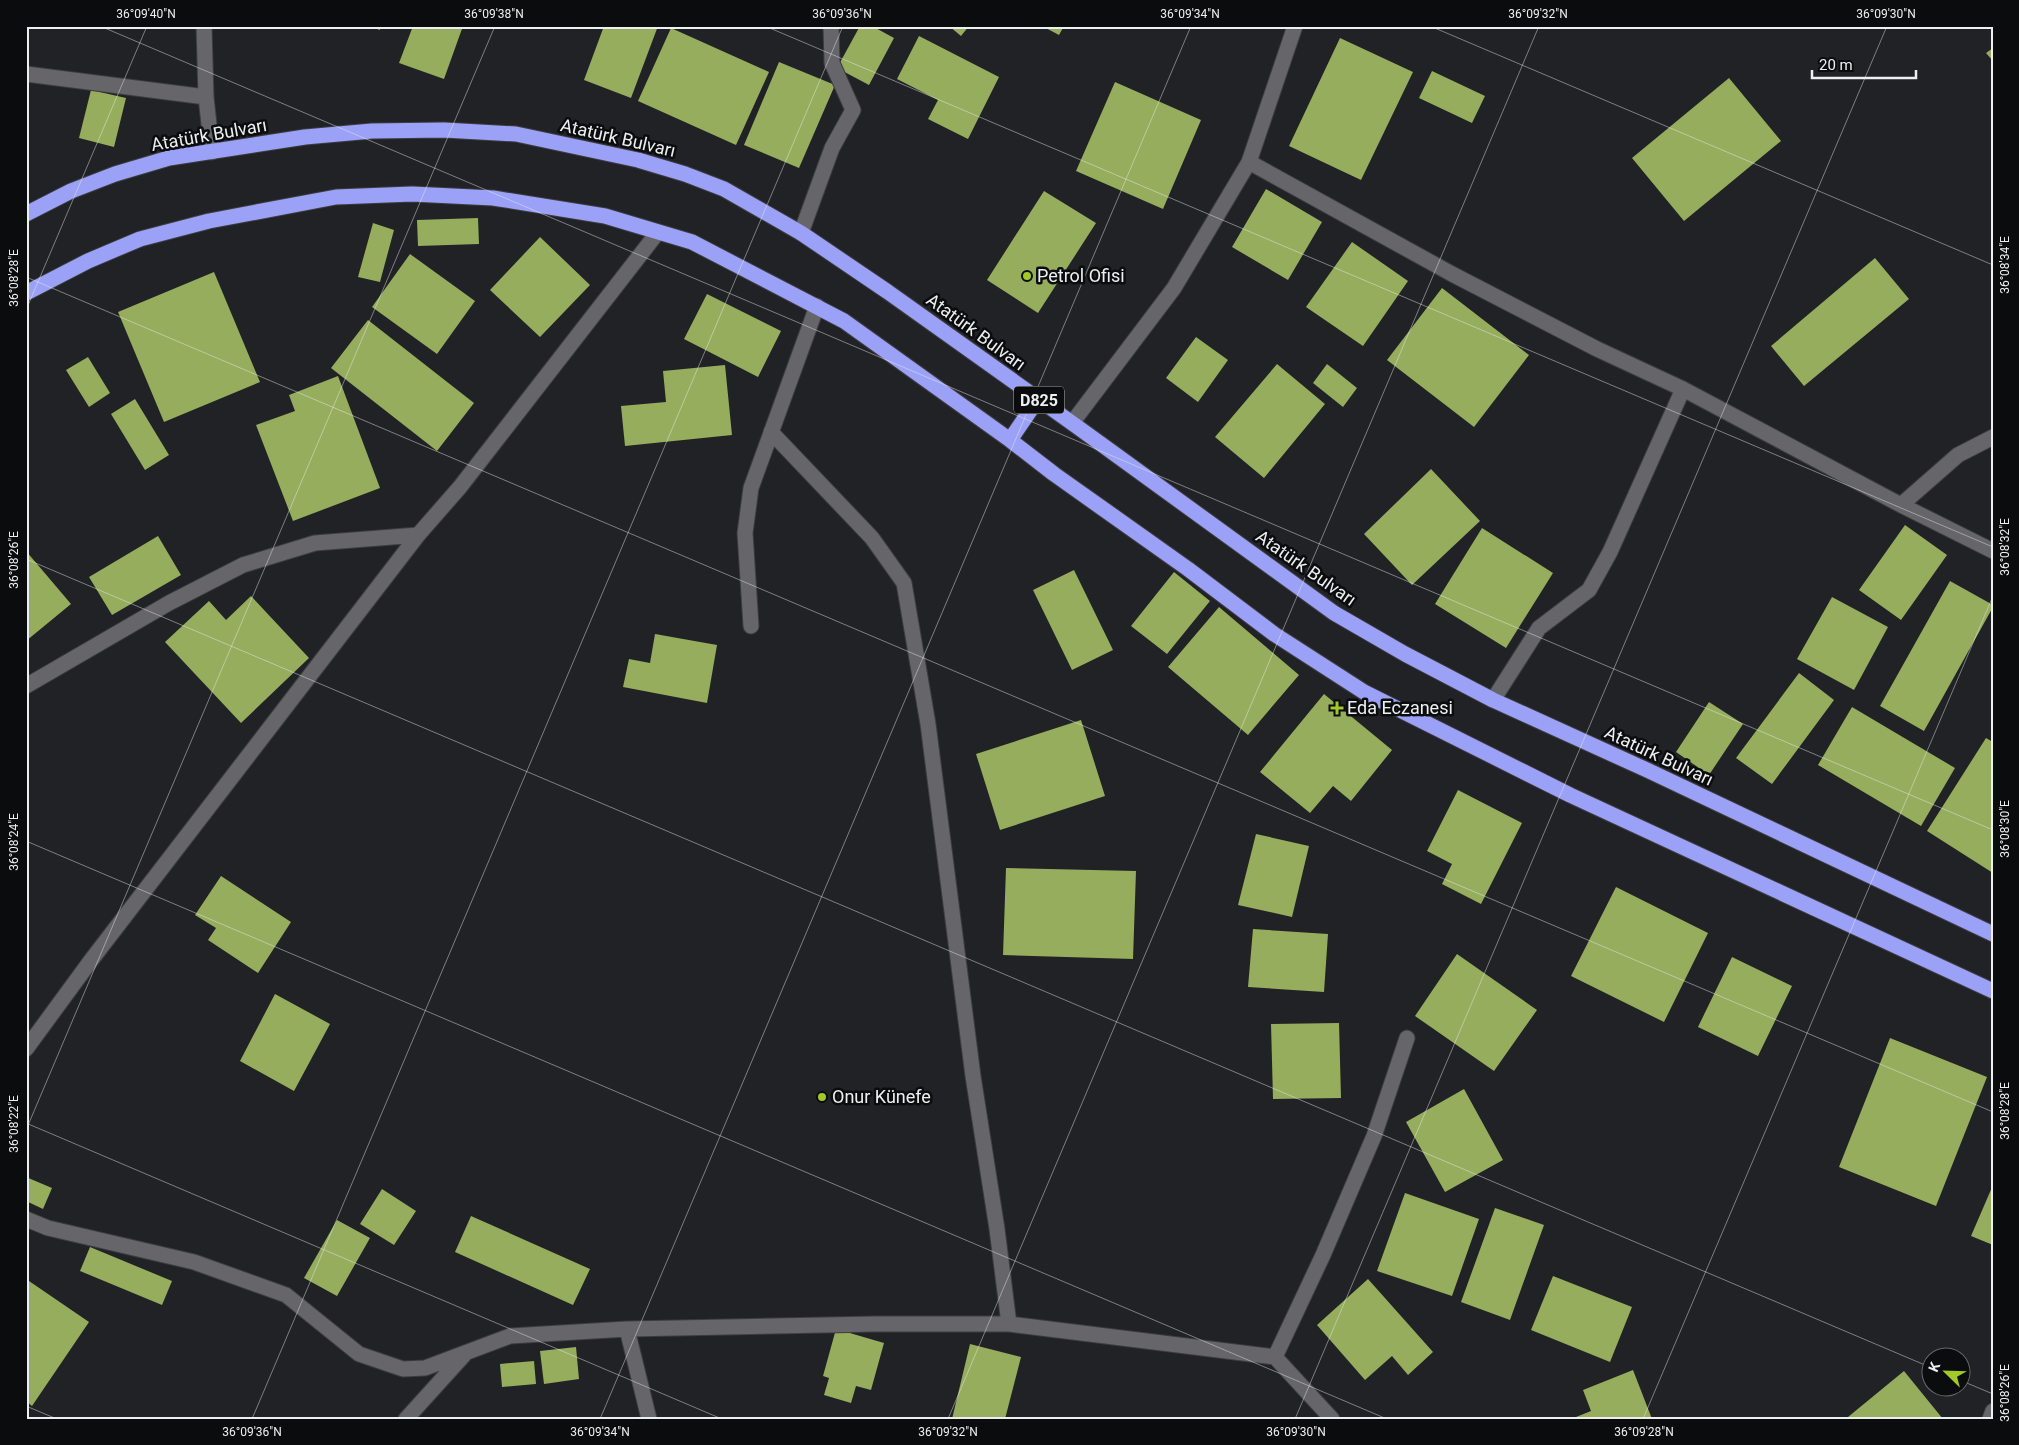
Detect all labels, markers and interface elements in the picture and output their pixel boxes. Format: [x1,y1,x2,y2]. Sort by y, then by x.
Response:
text: 36°09'40"N [116,7,176,21]
text: 36°09'38"N [464,7,524,21]
text: 36°09'36"N [812,7,872,21]
text: 36°09'34"N [1160,7,1220,21]
text: 36°09'32"N [1508,7,1568,21]
text: 36°09'30"N [1856,7,1916,21]
scale bar [1812,48,1915,80]
text: 20 m [1819,56,1853,74]
street label: Atatürk Bulvarı [149,114,268,155]
street label: Atatürk Bulvarı [559,114,678,161]
text: 36°08'34"E [1998,236,2012,294]
text: 36°08'28"E [7,249,21,307]
place label: Petrol Ofisi [1037,265,1125,286]
marker: Petrol Ofisi [1021,270,1033,282]
street label: Atatürk Bulvarı [923,289,1030,375]
road number: D825 [1014,386,1064,414]
text: 36°08'32"E [1998,518,2012,576]
street label: Atatürk Bulvarı [1252,525,1360,610]
text: 36°08'26"E [7,531,21,589]
place label: Eda Eczanesi [1347,697,1453,718]
marker: Eda Eczanesi [1331,702,1343,714]
street label: Atatürk Bulvarı [1602,721,1717,790]
text: 36°08'30"E [1998,800,2012,858]
text: 36°08'24"E [7,813,21,871]
text: 36°08'28"E [1998,1082,2012,1140]
place label: Onur Künefe [832,1086,931,1107]
marker: Onur Künefe [816,1091,828,1103]
text: 36°08'22"E [7,1095,21,1153]
north arrow [1922,1348,1972,1398]
text: K [1925,1360,1943,1374]
text: 36°08'26"E [1998,1364,2012,1422]
text: 36°09'36"N [222,1425,282,1439]
text: 36°09'34"N [570,1425,630,1439]
text: 36°09'32"N [918,1425,978,1439]
text: 36°09'30"N [1266,1425,1326,1439]
text: 36°09'28"N [1614,1425,1674,1439]

